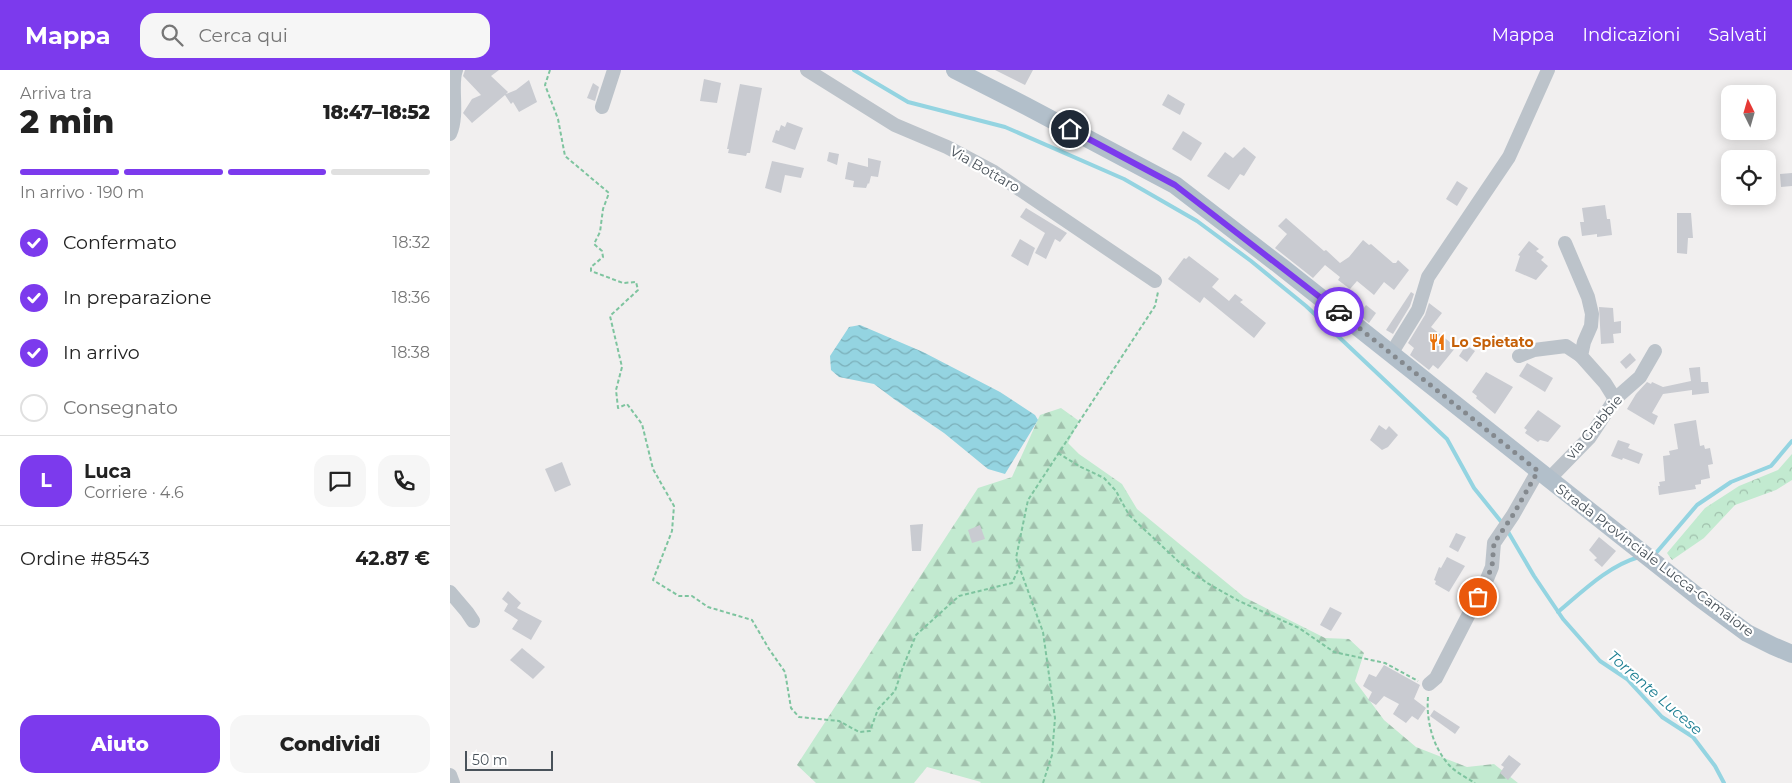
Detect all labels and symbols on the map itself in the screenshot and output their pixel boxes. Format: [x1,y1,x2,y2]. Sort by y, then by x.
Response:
north arrow [1721,85,1776,140]
pin [1049,108,1091,150]
street label: Via Bottaro [947,142,1023,196]
courier [1314,287,1364,337]
restaurant icon: Lo Spietato [1427,332,1447,352]
place label: Lo Spietato [1451,333,1534,351]
street label: via Grabbie [1562,391,1626,463]
street label: Strada Provinciale Lucca-Camaiore [1552,479,1758,641]
pin [1457,576,1499,618]
water label: Torrente Lucese [1604,646,1707,739]
scale bar [465,748,552,771]

